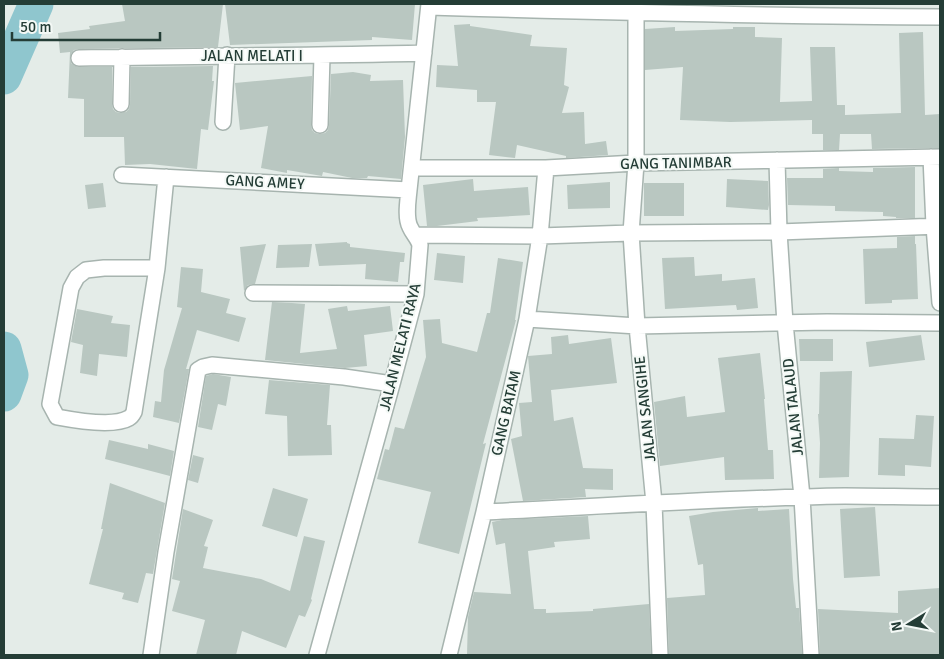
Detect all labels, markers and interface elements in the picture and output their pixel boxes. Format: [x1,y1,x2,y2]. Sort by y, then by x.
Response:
scale bar [12,10,160,42]
text: 50 m [20,18,51,36]
street label: JALAN MELATI I [201,47,303,65]
street label: GANG TANIMBAR [620,153,732,173]
street label: GANG AMEY [225,171,306,193]
street label: JALAN MELATI RAYA [375,281,425,413]
street label: JALAN SANGIHE [630,355,660,463]
street label: JALAN TALAUD [779,357,807,457]
street label: GANG BATAM [487,369,525,457]
north arrow [884,599,934,649]
text: N [887,620,906,632]

